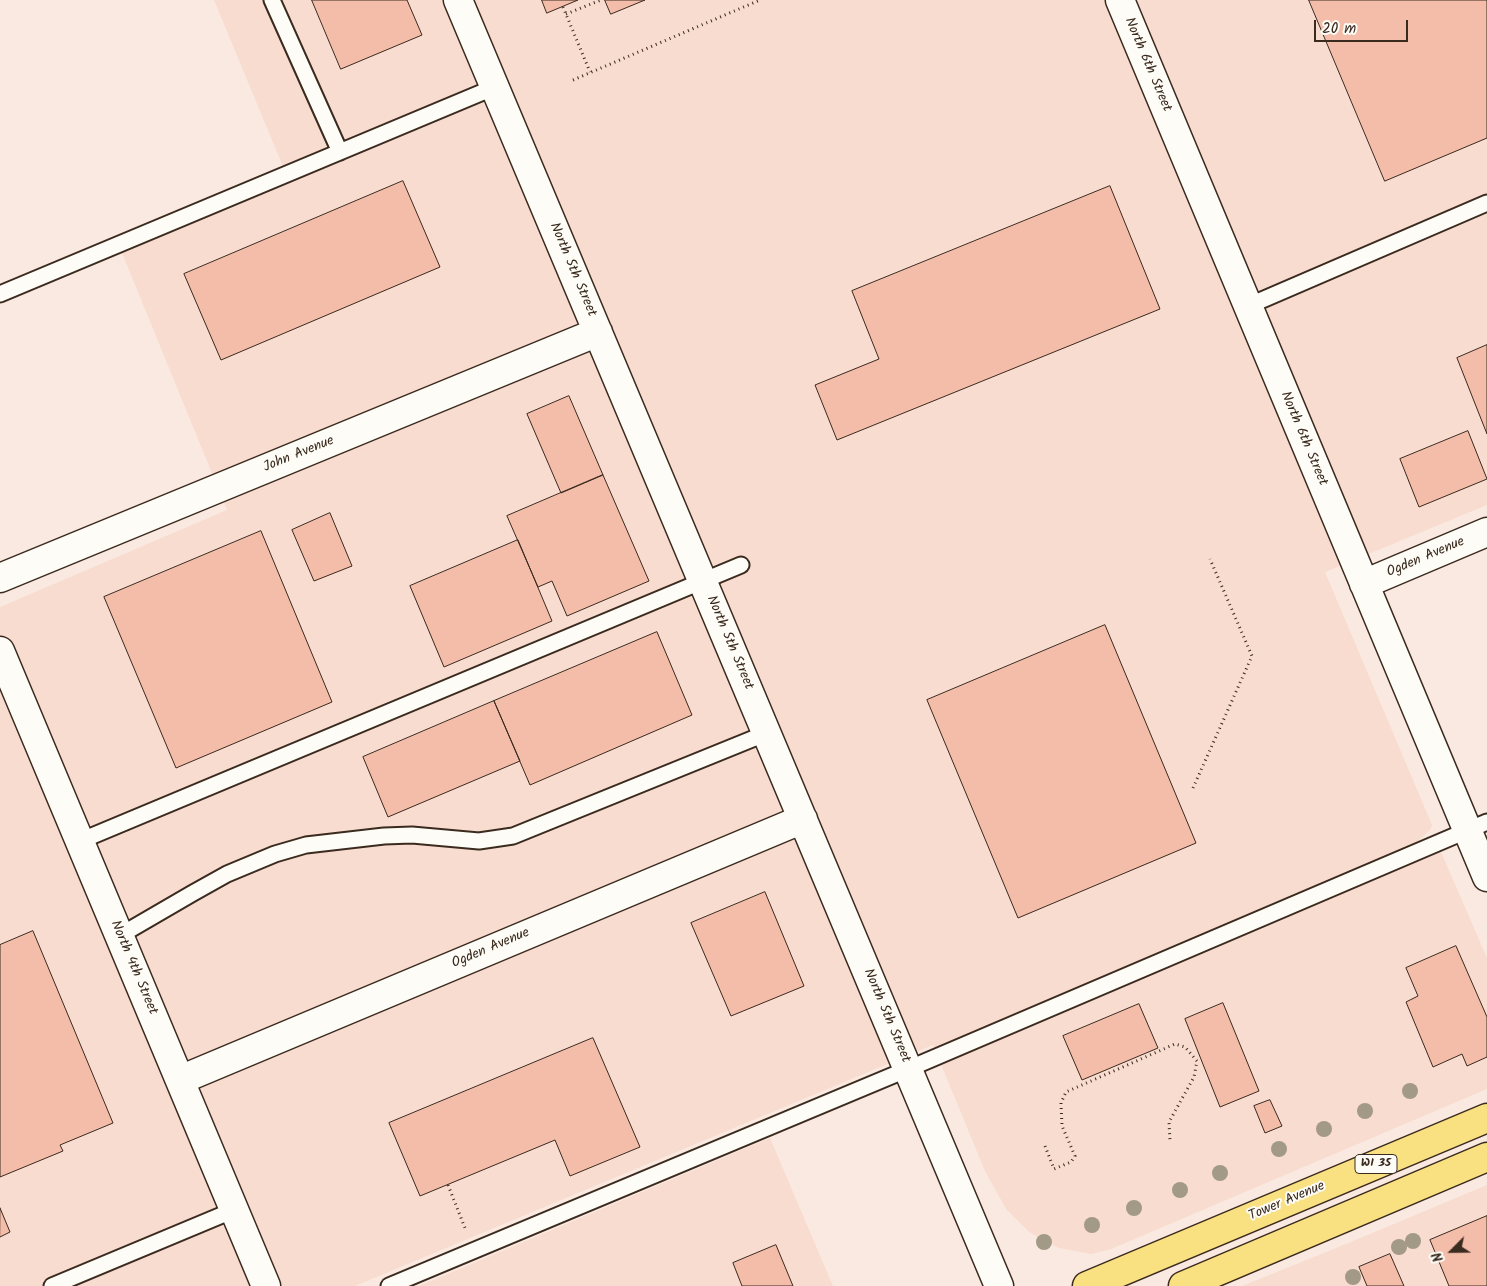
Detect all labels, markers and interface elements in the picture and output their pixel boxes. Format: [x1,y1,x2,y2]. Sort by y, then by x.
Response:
scale bar [1317,10,1411,42]
street label: North 6th Street [1120,15,1174,115]
text: 20 m [1322,17,1356,41]
street label: North 5th Street [545,220,599,320]
street label: North 6th Street [1276,389,1330,489]
street label: John Avenue [261,433,337,477]
street label: Ogden Avenue [1385,534,1467,582]
street label: North 5th Street [702,593,756,693]
street label: North 4th Street [106,918,160,1018]
street label: Ogden Avenue [450,925,532,973]
street label: North 5th Street [859,966,913,1066]
road number: WI 35 [1355,1154,1397,1174]
street label: Tower Avenue [1246,1178,1328,1226]
north arrow [1427,1226,1477,1276]
text: N [1426,1248,1450,1265]

